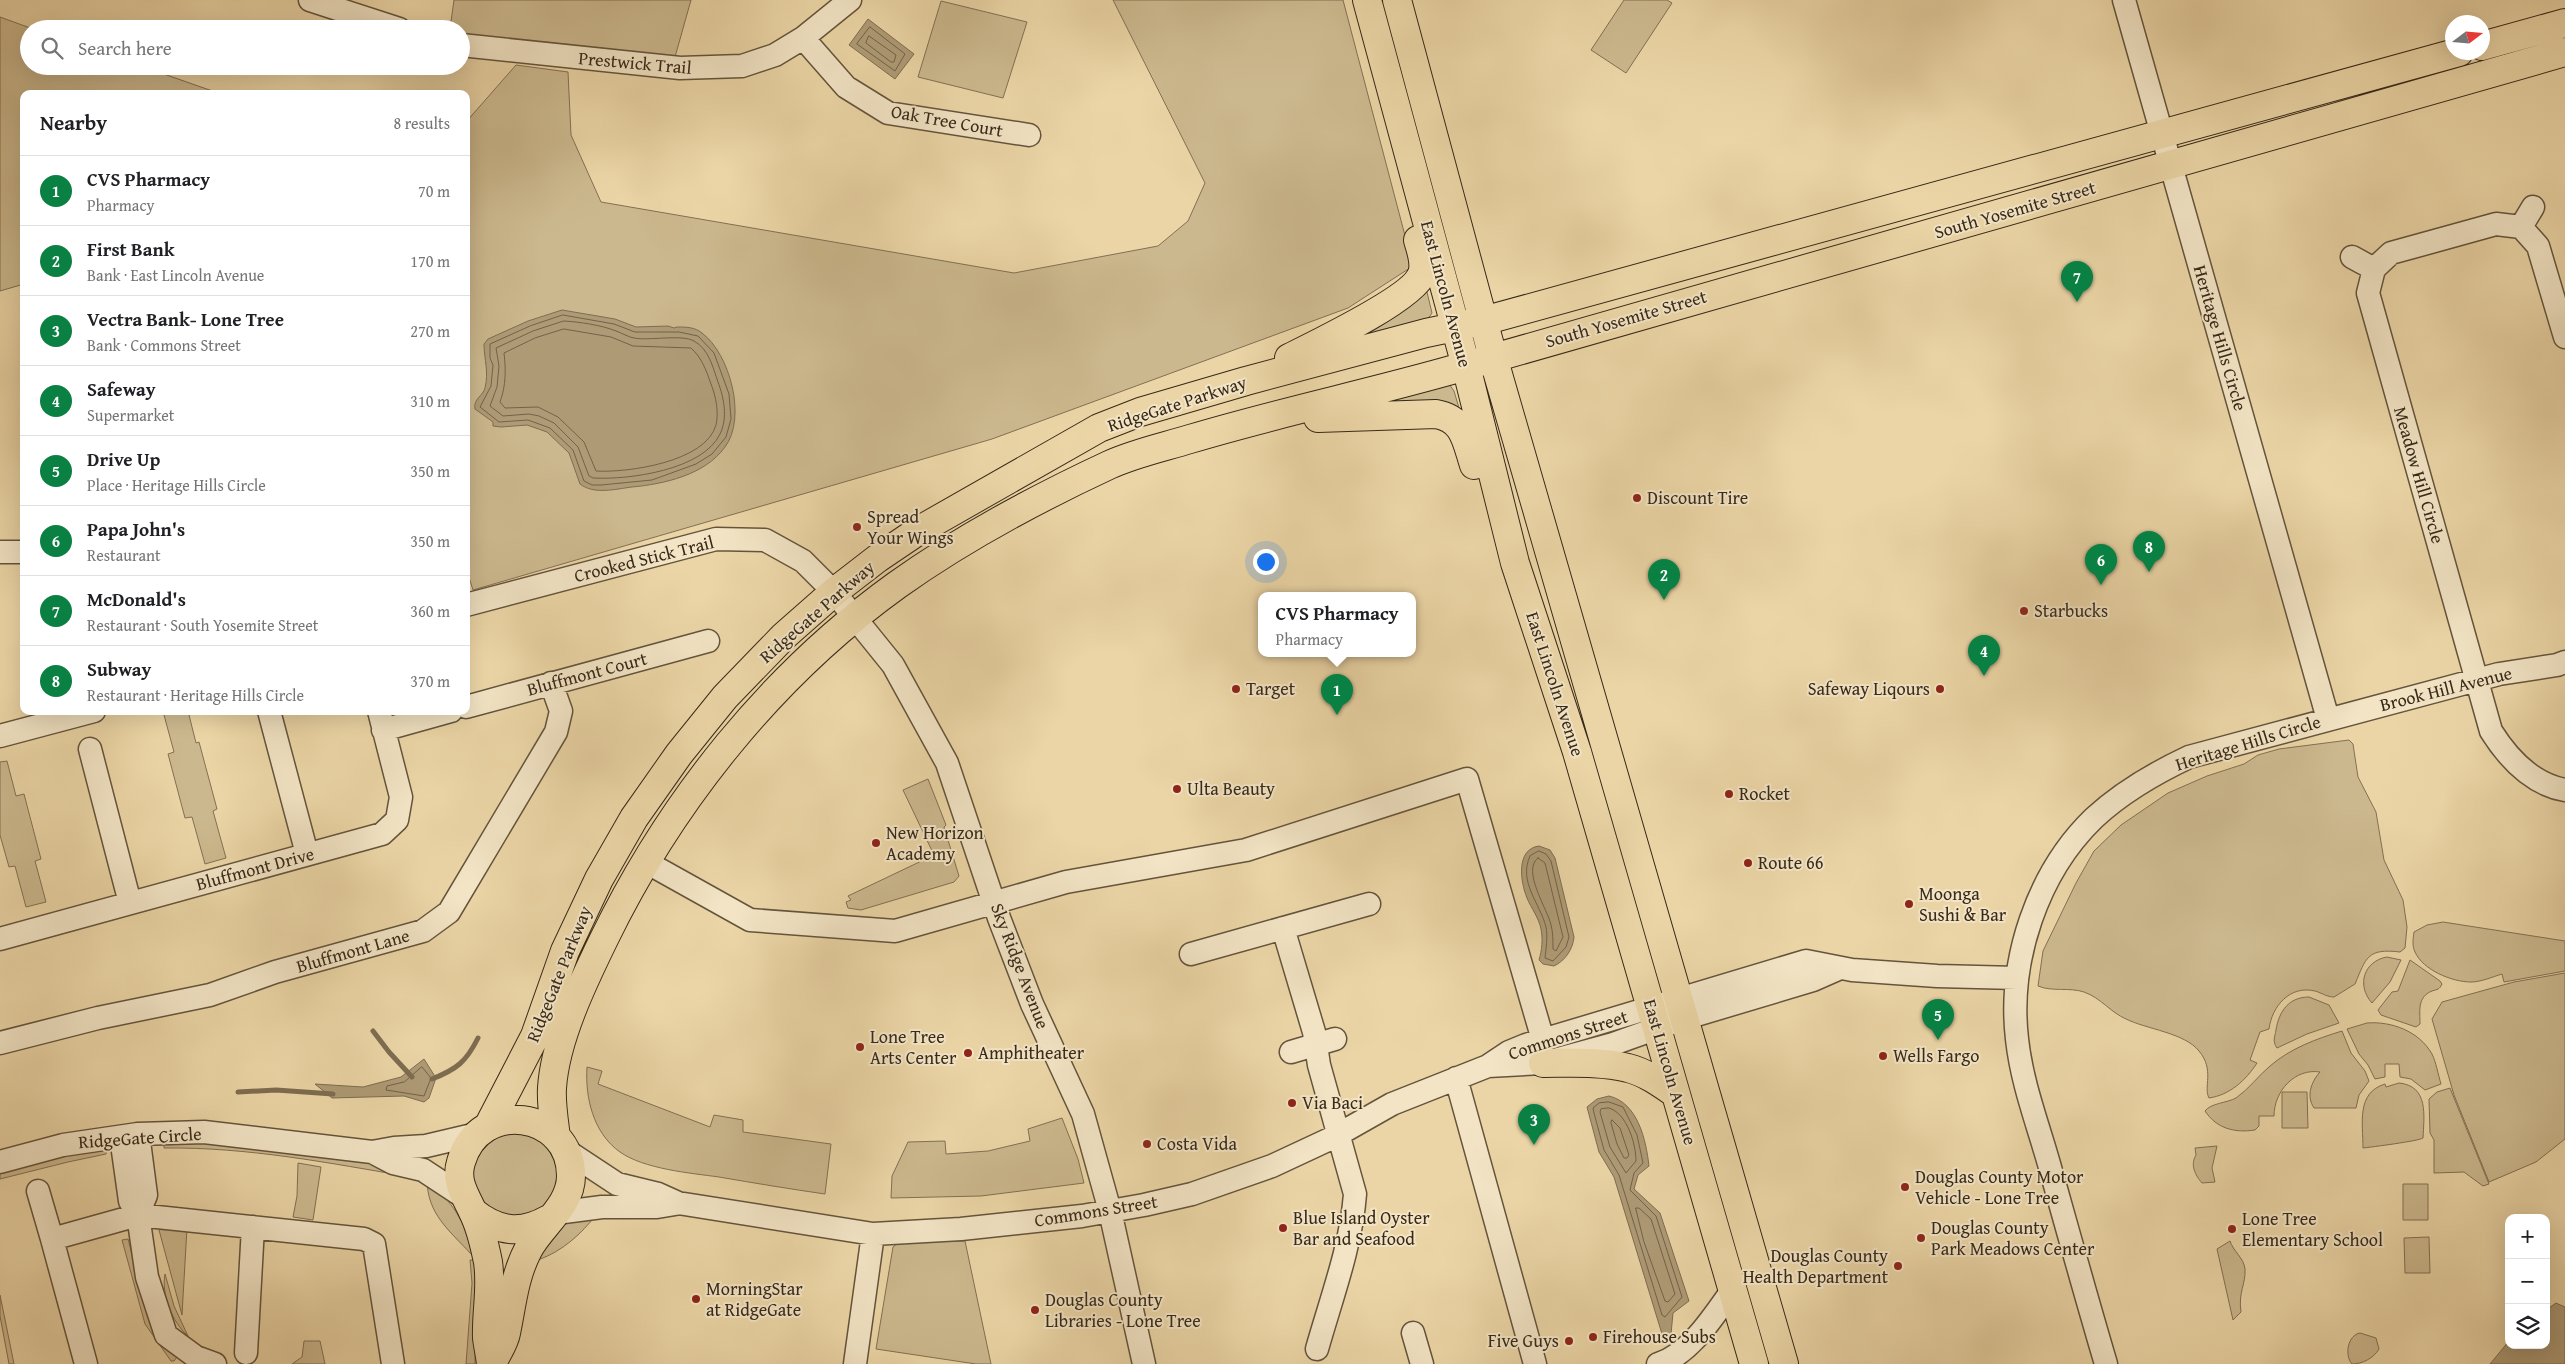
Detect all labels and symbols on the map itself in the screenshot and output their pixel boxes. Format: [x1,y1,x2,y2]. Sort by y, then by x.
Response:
north arrow [2445,15,2490,60]
street label: Prestwick Trail [577,44,693,81]
street label: Oak Tree Court [889,97,1006,144]
street label: South Yosemite Street [1931,173,2099,245]
street label: East Lincoln Avenue [1414,218,1479,370]
pin: 7 [2061,261,2093,302]
street label: Heritage Hills Circle [2187,262,2254,414]
street label: South Yosemite Street [1542,282,1710,354]
street label: RidgeGate Parkway [1104,368,1250,439]
street label: Meadow Hill Circle [2387,403,2452,546]
place label: Discount Tire [1647,484,1748,511]
marker: Discount Tire [1631,492,1643,504]
place label: Spread Your Wings [867,503,954,551]
marker: Spread Your Wings [851,521,863,533]
street label: Crooked Stick Trail [571,528,717,589]
pin: 8 [2133,531,2165,572]
pin: 6 [2085,544,2117,585]
your location [1253,549,1279,575]
street label: RidgeGate Parkway [753,554,880,669]
pin: 2 [1648,559,1680,600]
place label: Starbucks [2034,597,2108,624]
marker: Starbucks [2018,605,2030,617]
street label: East Lincoln Avenue [1519,608,1592,760]
pin: 4 [1968,635,2000,676]
street label: Bluffmont Court [524,644,651,703]
street label: Brook Hill Avenue [2377,659,2515,718]
pin: 1 [1321,674,1353,715]
place label: Target [1246,675,1296,702]
place label: Safeway Liqours [1808,675,1930,702]
marker: Target [1230,683,1242,695]
marker: Safeway Liqours [1934,683,1946,695]
street label: Heritage Hills Circle [2172,708,2324,777]
place label: Ulta Beauty [1187,775,1275,802]
place label: Rocket [1739,780,1790,807]
marker: Ulta Beauty [1171,783,1183,795]
marker: Rocket [1723,788,1735,800]
place label: New Horizon Academy [886,819,984,867]
marker: New Horizon Academy [870,837,882,849]
street label: Bluffmont Drive [193,840,317,897]
place label: Route 66 [1758,849,1823,876]
marker: Route 66 [1742,857,1754,869]
place label: Moonga Sushi & Bar [1919,880,2007,928]
marker: Moonga Sushi & Bar [1903,898,1915,910]
street label: Sky Ridge Avenue [984,899,1057,1033]
street label: RidgeGate Parkway [519,901,598,1046]
street label: Bluffmont Lane [293,921,413,980]
street label: East Lincoln Avenue [1637,996,1704,1148]
pin: 5 [1922,999,1954,1040]
street label: Commons Street [1505,1002,1632,1067]
place label: Lone Tree Arts Center [870,1023,957,1071]
place label: Amphitheater [978,1039,1085,1066]
marker: Lone Tree Arts Center [854,1041,866,1053]
place label: Wells Fargo [1893,1042,1979,1069]
marker: Amphitheater [962,1047,974,1059]
marker: Wells Fargo [1877,1050,1889,1062]
place label: Via Baci [1302,1089,1363,1116]
marker: Via Baci [1286,1097,1298,1109]
pin: 3 [1518,1104,1550,1145]
street label: RidgeGate Circle [77,1120,203,1155]
place label: Costa Vida [1157,1130,1237,1157]
marker: Costa Vida [1141,1138,1153,1150]
place label: Douglas County Motor Vehicle - Lone Tree [1915,1163,2084,1211]
marker: Douglas County Motor Vehicle - Lone Tree [1899,1181,1911,1193]
street label: Commons Street [1032,1187,1160,1234]
place label: Blue Island Oyster Bar and Seafood [1293,1204,1430,1252]
place label: Lone Tree Elementary School [2242,1205,2383,1253]
place label: Douglas County Park Meadows Center [1931,1214,2095,1262]
marker: Blue Island Oyster Bar and Seafood [1277,1222,1289,1234]
marker: Lone Tree Elementary School [2226,1223,2238,1235]
marker: Douglas County Park Meadows Center [1915,1232,1927,1244]
place label: Douglas County Health Department [1743,1242,1889,1290]
marker: Douglas County Health Department [1892,1260,1904,1272]
place label: MorningStar at RidgeGate [706,1275,803,1323]
place label: Douglas County Libraries - Lone Tree [1045,1286,1201,1334]
marker: MorningStar at RidgeGate [690,1293,702,1305]
marker: Douglas County Libraries - Lone Tree [1029,1304,1041,1316]
place label: Firehouse Subs [1603,1323,1716,1350]
place label: Five Guys [1488,1327,1559,1354]
marker: Firehouse Subs [1587,1331,1599,1343]
marker: Five Guys [1563,1335,1575,1347]

